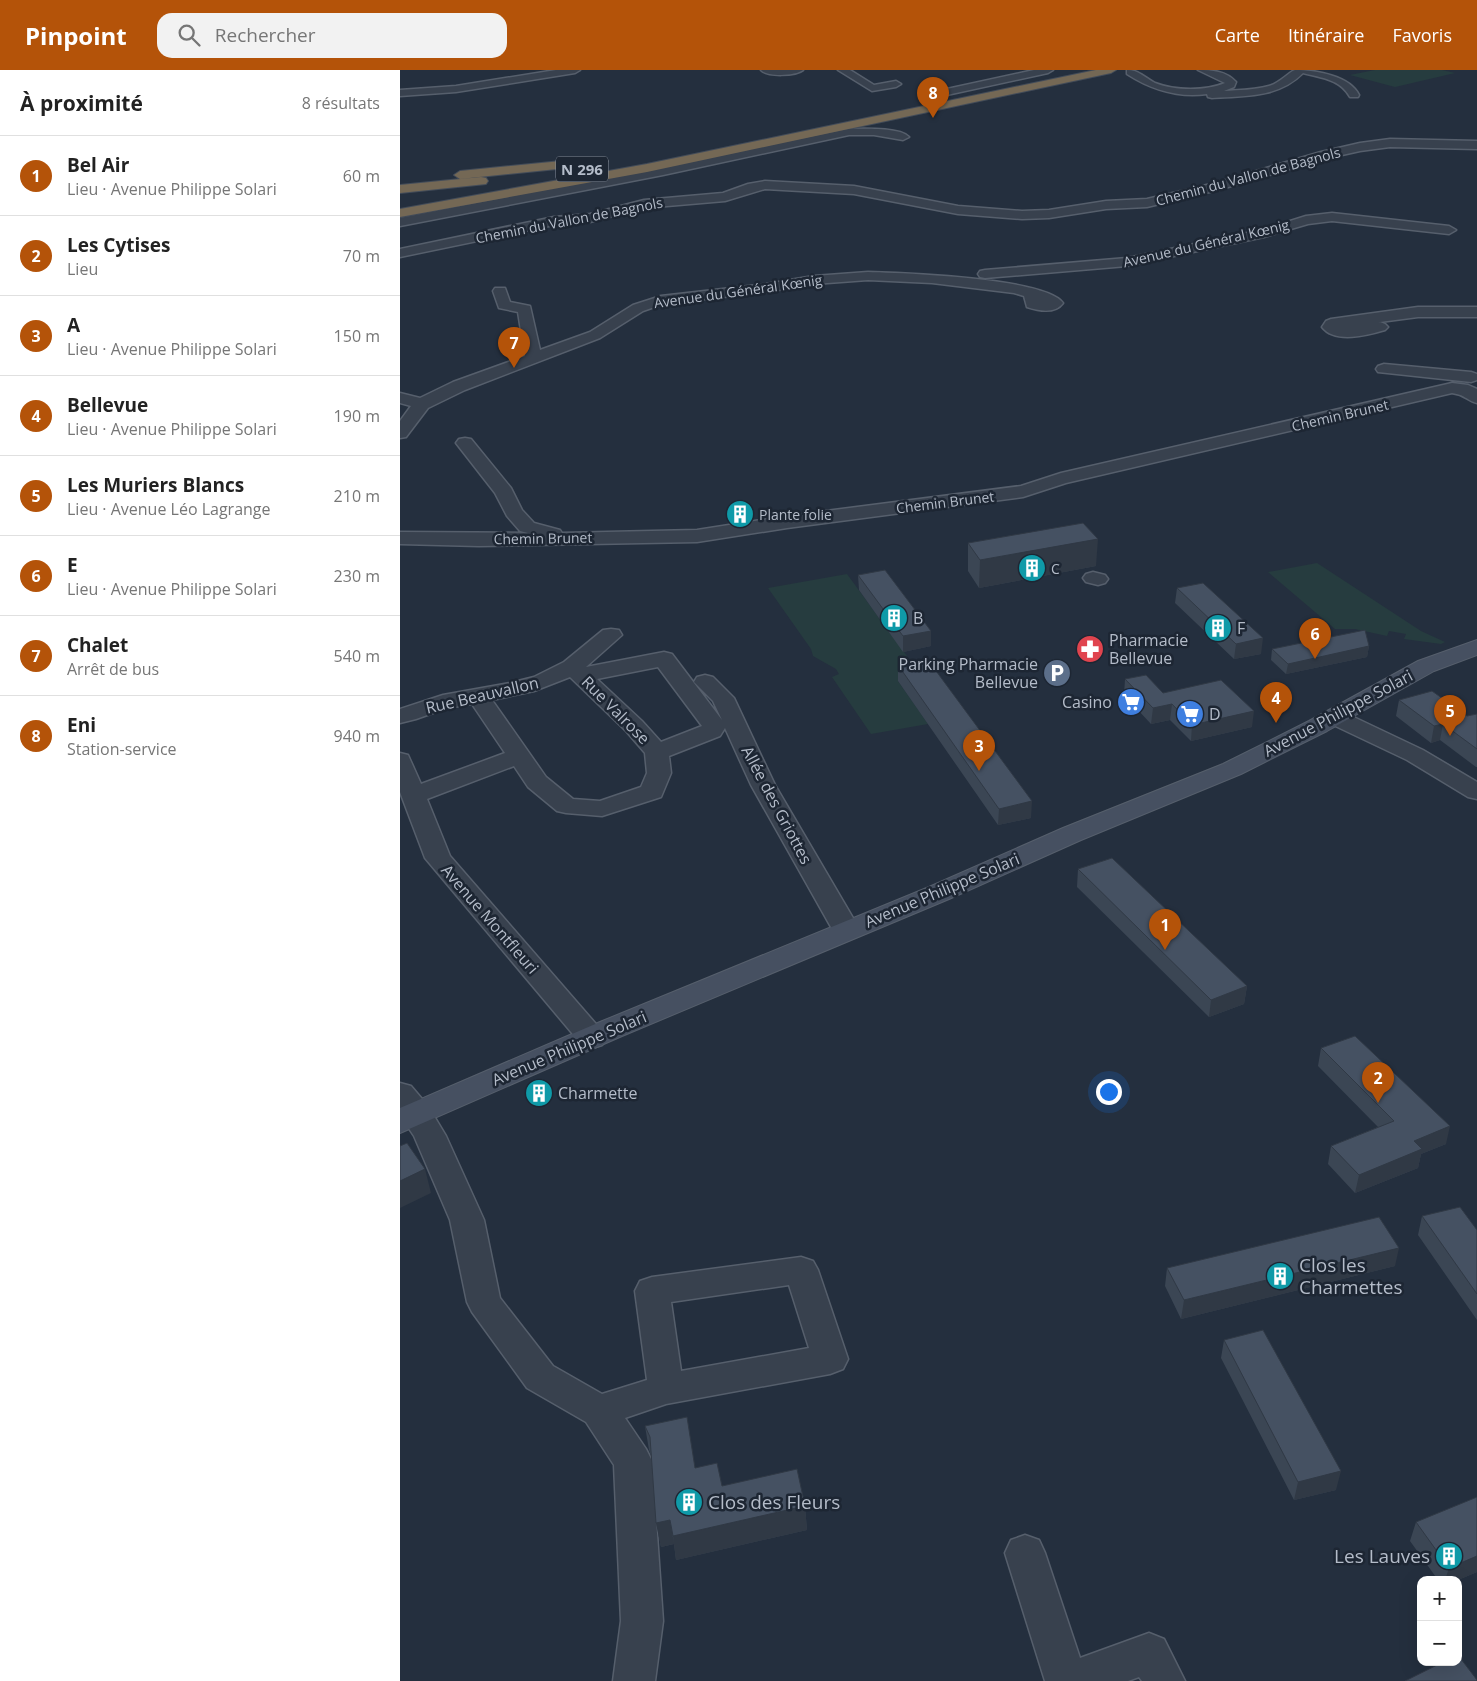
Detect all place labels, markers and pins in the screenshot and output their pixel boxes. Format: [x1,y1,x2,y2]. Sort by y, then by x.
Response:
pin: 8 [917,77,949,118]
pin: 7 [498,327,530,368]
building icon: Plante folie [725,499,755,529]
place label: Plante folie [759,505,832,524]
building icon: C [1017,553,1047,583]
place label: C [1051,559,1060,578]
building icon: B [879,603,909,633]
place label: B [913,607,923,629]
building icon: F [1203,613,1233,643]
place label: F [1237,617,1245,639]
pin: 6 [1299,618,1331,659]
place label: Pharmacie Bellevue [1109,629,1188,669]
pharmacy icon: Pharmacie Bellevue [1075,634,1105,664]
place label: Parking Pharmacie Bellevue [899,653,1038,693]
parking icon: Parking Pharmacie Bellevue [1042,658,1072,688]
pin: 4 [1260,682,1292,723]
supermarket icon: Casino [1116,687,1146,717]
place label: Casino [1062,691,1112,713]
pin: 5 [1434,695,1466,736]
supermarket icon: D [1175,699,1205,729]
place label: D [1209,703,1221,725]
pin: 3 [963,730,995,771]
pin: 1 [1149,909,1181,950]
pin: 2 [1362,1062,1394,1103]
building icon: Charmette [524,1078,554,1108]
place label: Charmette [558,1082,638,1104]
place label: Clos les Charmettes [1299,1252,1402,1300]
building icon: Clos les Charmettes [1265,1261,1295,1291]
building icon: Clos des Fleurs [674,1487,704,1517]
place label: Clos des Fleurs [708,1489,840,1515]
building icon: Les Lauves [1434,1541,1464,1571]
place label: Les Lauves [1334,1543,1430,1569]

